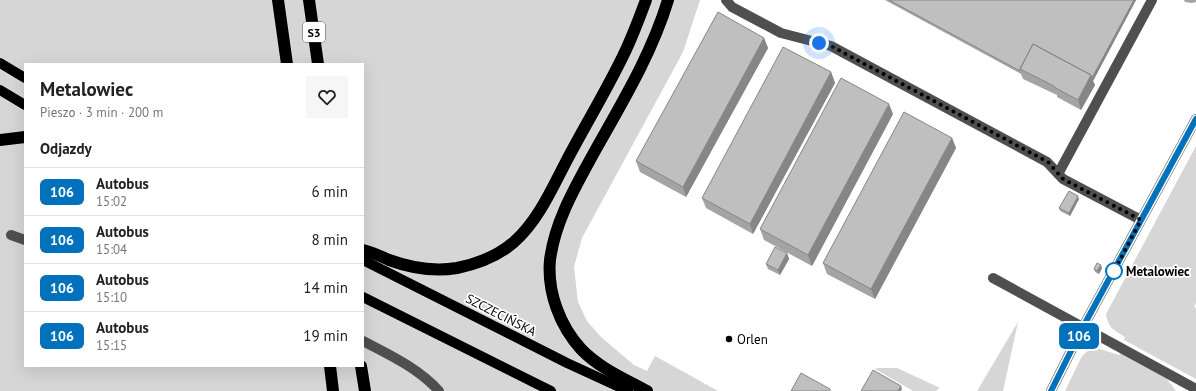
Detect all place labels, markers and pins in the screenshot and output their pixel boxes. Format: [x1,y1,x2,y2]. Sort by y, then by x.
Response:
marker: Metalowiec [1105,262,1123,280]
place label: Metalowiec [1126,263,1190,280]
place label: Orlen [737,331,768,348]
marker: Orlen [724,334,734,344]

